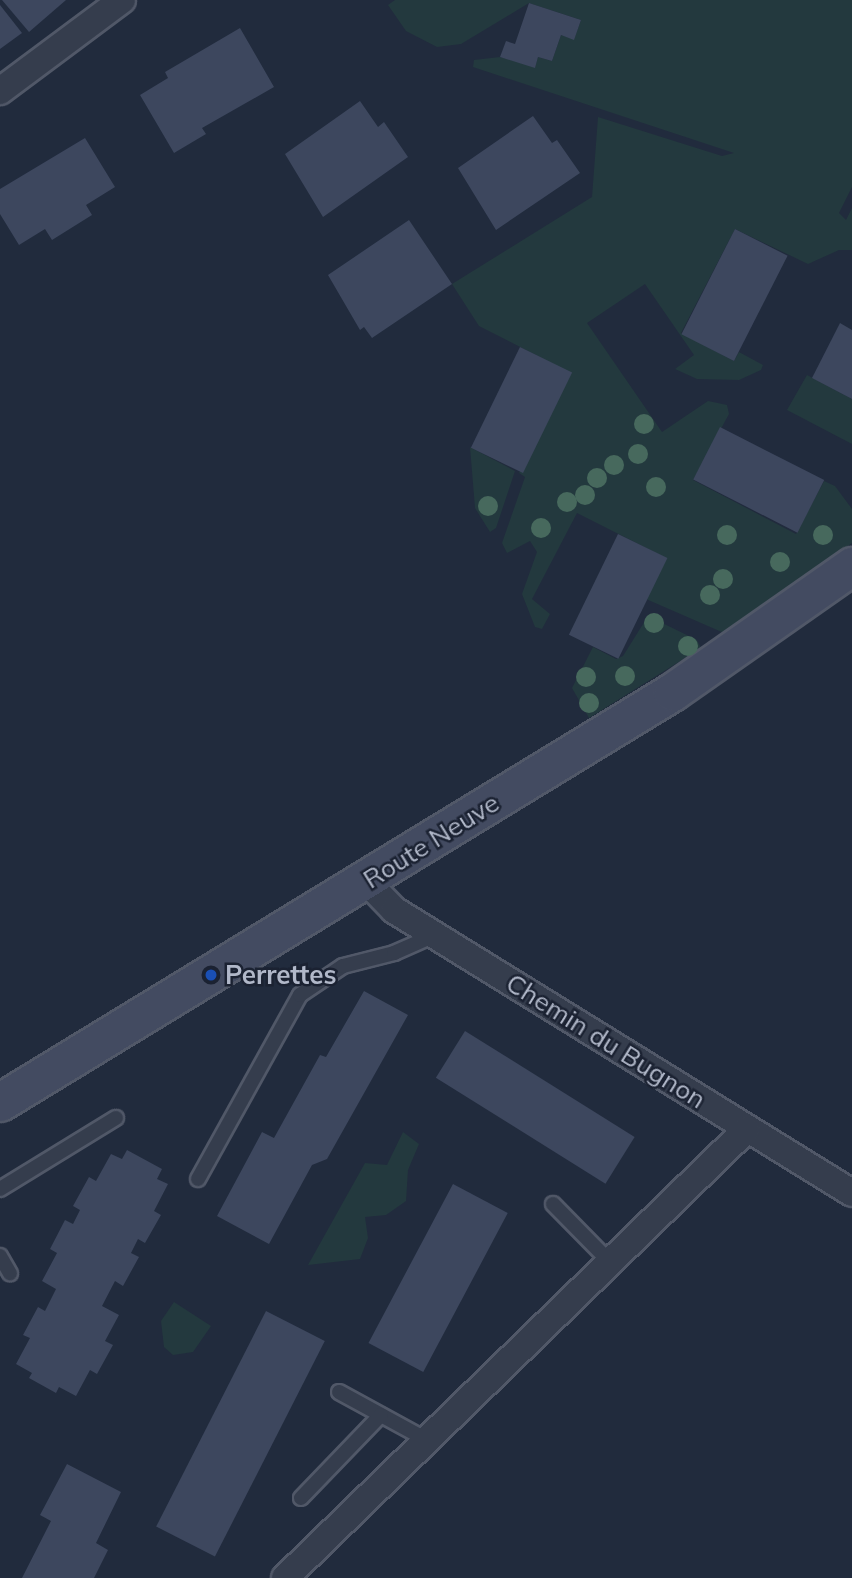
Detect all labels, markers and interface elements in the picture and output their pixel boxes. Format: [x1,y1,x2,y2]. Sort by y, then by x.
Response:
street label: Route Neuve [358,787,504,895]
place label: Perrettes [225,959,336,991]
marker: Perrettes [203,967,219,983]
street label: Chemin du Bugnon [501,967,711,1115]

